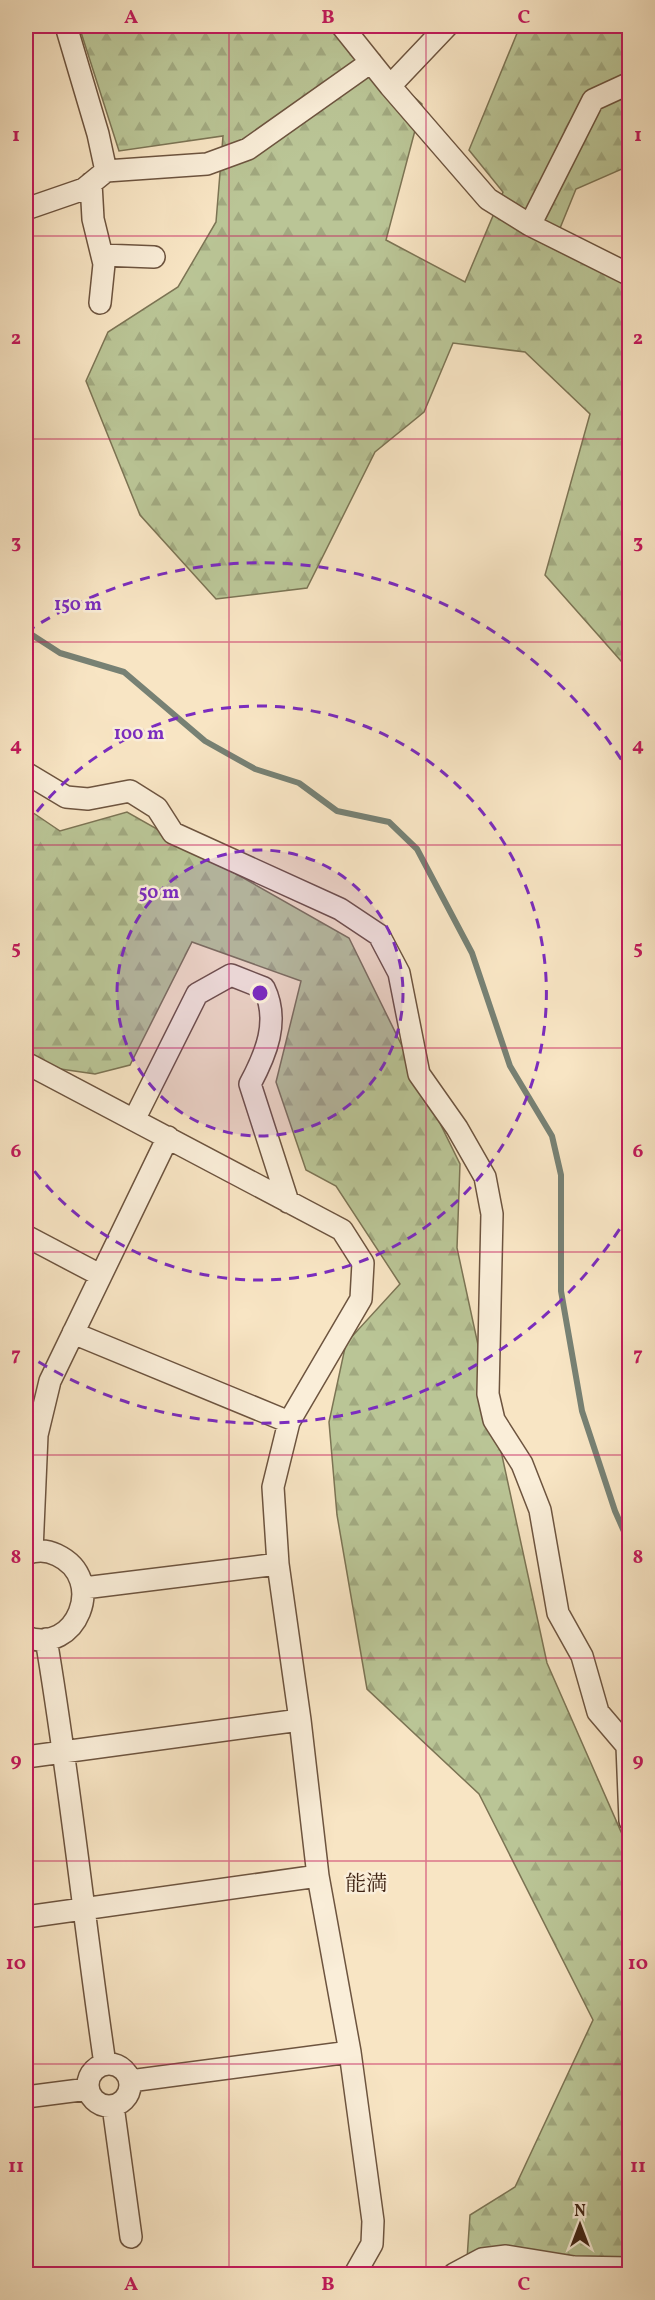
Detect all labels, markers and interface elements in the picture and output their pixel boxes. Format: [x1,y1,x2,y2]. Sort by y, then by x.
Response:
text: A [124,4,138,32]
text: B [321,4,335,32]
text: C [518,4,531,32]
text: 1 [12,122,20,150]
text: 1 [634,122,642,150]
text: 2 [11,325,21,353]
text: 2 [633,325,643,353]
text: 3 [11,529,21,557]
text: 3 [633,529,643,557]
text: 150 m [54,593,102,618]
text: 100 m [114,722,164,747]
text: 4 [10,732,22,760]
text: 4 [632,732,644,760]
text: 50 m [139,881,179,906]
text: 5 [11,935,21,963]
text: 5 [633,935,643,963]
centre of rings [250,983,270,1003]
text: 6 [11,1138,22,1166]
text: 6 [633,1138,644,1166]
text: 7 [11,1341,21,1369]
text: 7 [633,1341,643,1369]
text: 8 [11,1544,21,1572]
text: 8 [633,1544,643,1572]
text: 9 [10,1747,22,1775]
text: 9 [632,1747,644,1775]
district label: 能満 [345,1870,387,1899]
text: 10 [6,1950,26,1978]
text: 10 [628,1950,648,1978]
text: 11 [8,2153,24,2181]
text: 11 [630,2153,646,2181]
north arrow [550,2195,610,2255]
text: N [574,2201,586,2223]
text: A [124,2271,138,2299]
text: B [321,2271,335,2299]
text: C [518,2271,531,2299]

